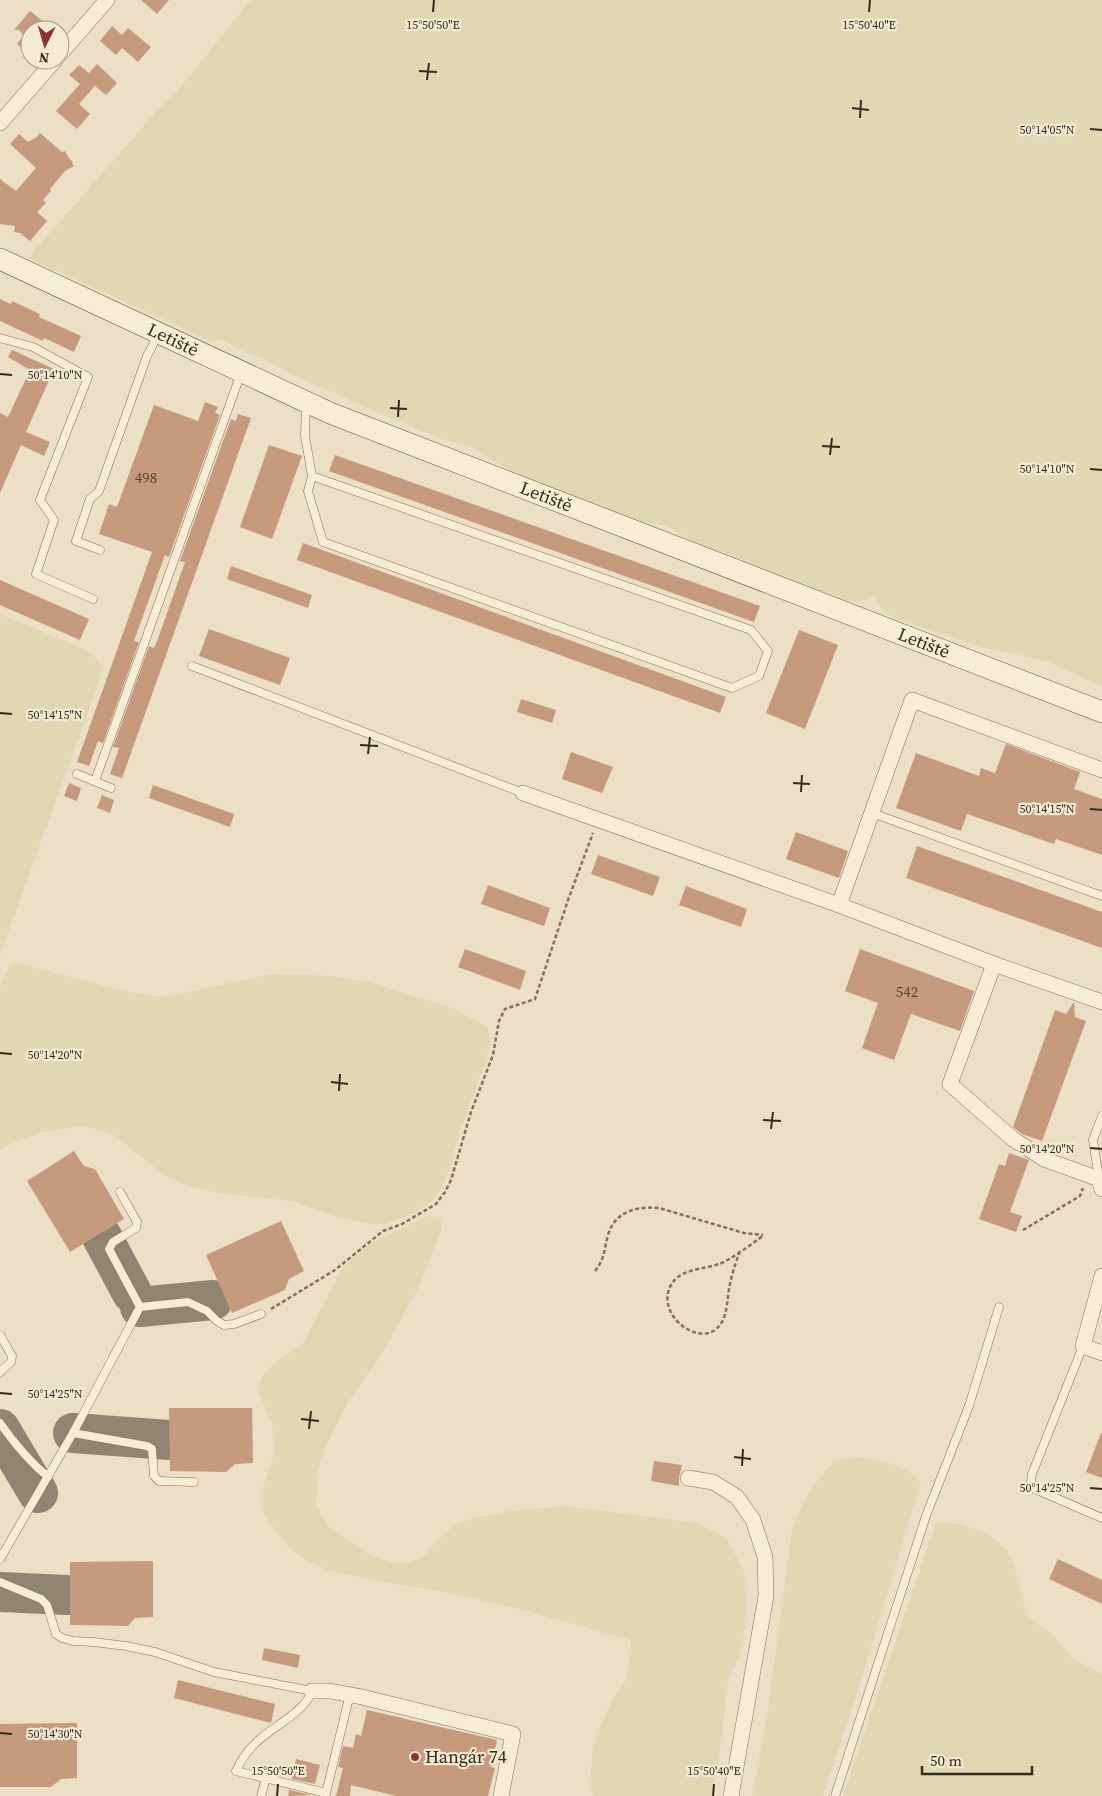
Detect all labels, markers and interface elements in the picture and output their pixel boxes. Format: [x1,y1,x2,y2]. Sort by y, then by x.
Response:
text: 15°50'50"E [406,17,460,33]
text: 15°50'40"E [842,17,896,33]
north arrow [20,20,70,70]
text: N [38,48,50,68]
text: 50°14'05"N [1019,122,1075,138]
street label: Letiště [144,317,203,362]
text: 50°14'10"N [27,367,83,383]
text: 50°14'10"N [1019,461,1075,477]
house number: 498 [135,467,157,488]
street label: Letiště [517,475,576,518]
street label: Letiště [894,621,954,664]
text: 50°14'15"N [27,707,83,723]
text: 50°14'15"N [1019,801,1075,817]
house number: 542 [896,981,918,1002]
text: 50°14'20"N [27,1047,83,1063]
text: 50°14'20"N [1019,1141,1075,1157]
text: 50°14'25"N [27,1386,83,1402]
text: 50°14'25"N [1019,1480,1075,1496]
text: 50°14'30"N [27,1726,83,1742]
place label: Hangár 74 [425,1744,507,1769]
scale bar [922,1744,1032,1776]
text: 50 m [930,1750,962,1771]
marker: Hangár 74 [409,1751,421,1763]
text: 15°50'50"E [251,1763,305,1779]
text: 15°50'40"E [687,1763,741,1779]

